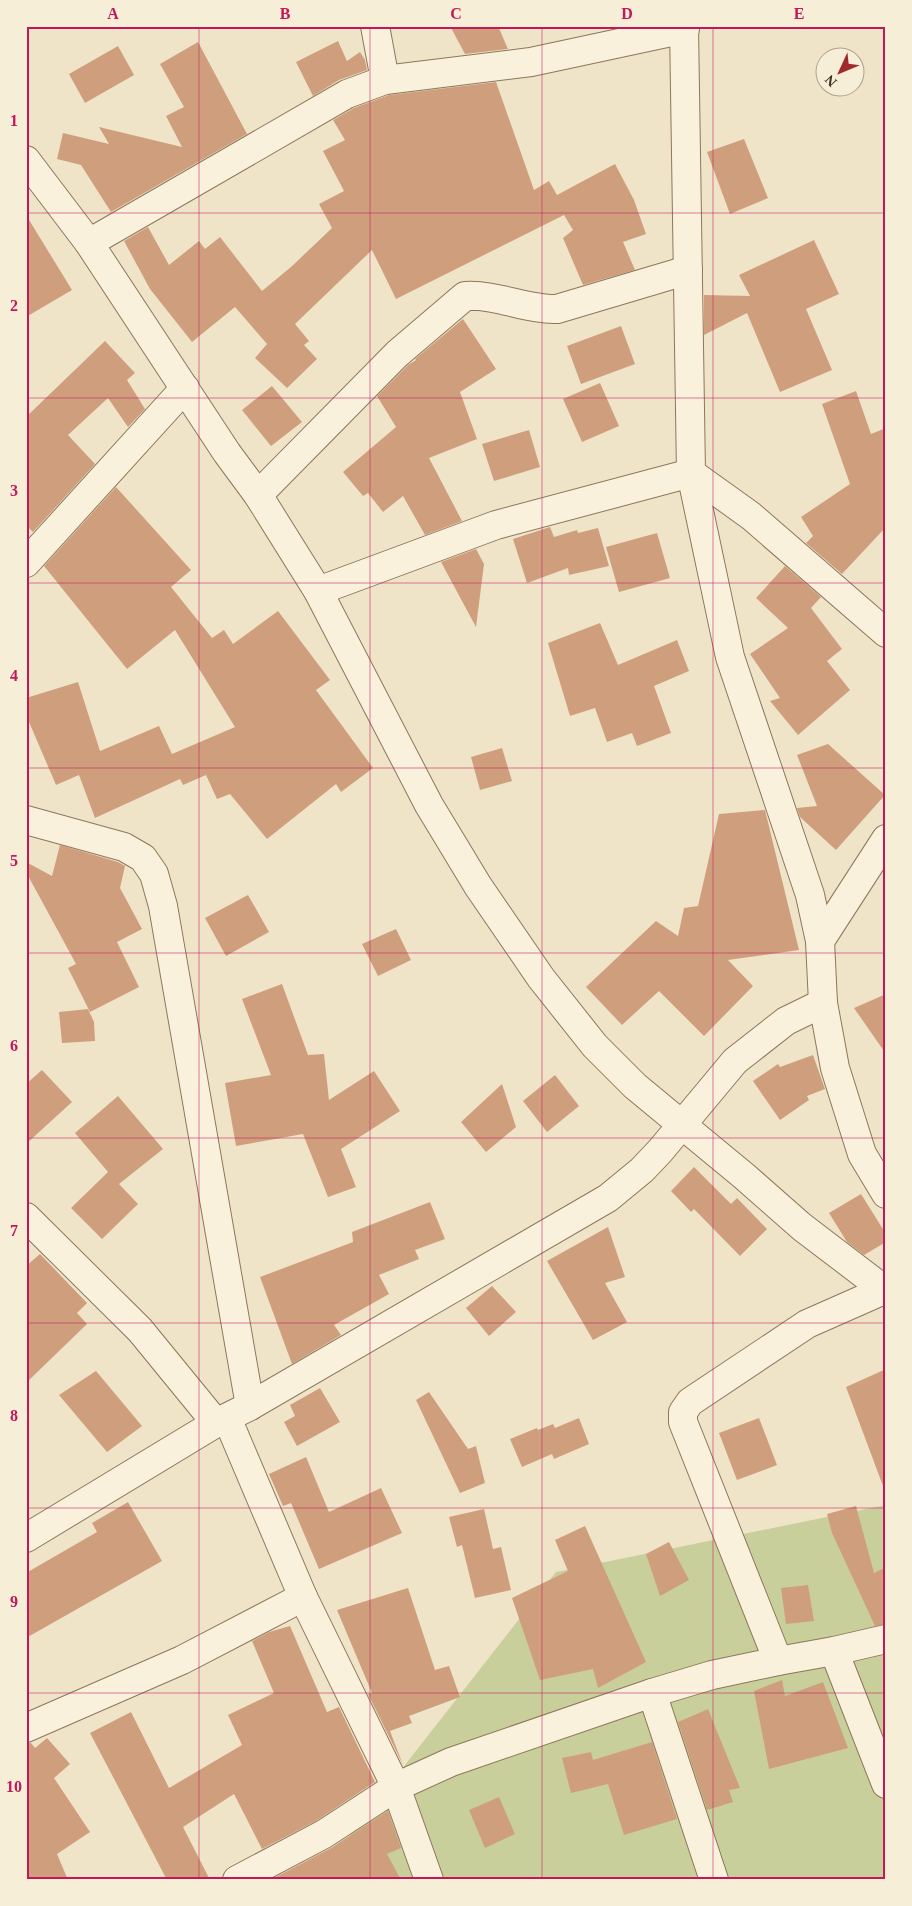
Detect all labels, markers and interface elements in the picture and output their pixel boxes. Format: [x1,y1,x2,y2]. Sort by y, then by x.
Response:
text: A [107,5,119,22]
text: B [280,5,291,22]
text: C [450,5,462,22]
text: D [621,5,633,22]
text: E [794,5,804,22]
north arrow [814,48,864,98]
text: N [822,72,840,90]
text: 1 [10,112,18,129]
text: 2 [10,297,18,314]
text: 3 [10,482,18,499]
text: 4 [10,667,18,684]
text: 5 [10,852,18,869]
text: 6 [10,1037,18,1054]
text: 7 [10,1222,18,1239]
text: 8 [10,1407,18,1424]
text: 9 [10,1593,18,1610]
text: 10 [6,1778,22,1795]

